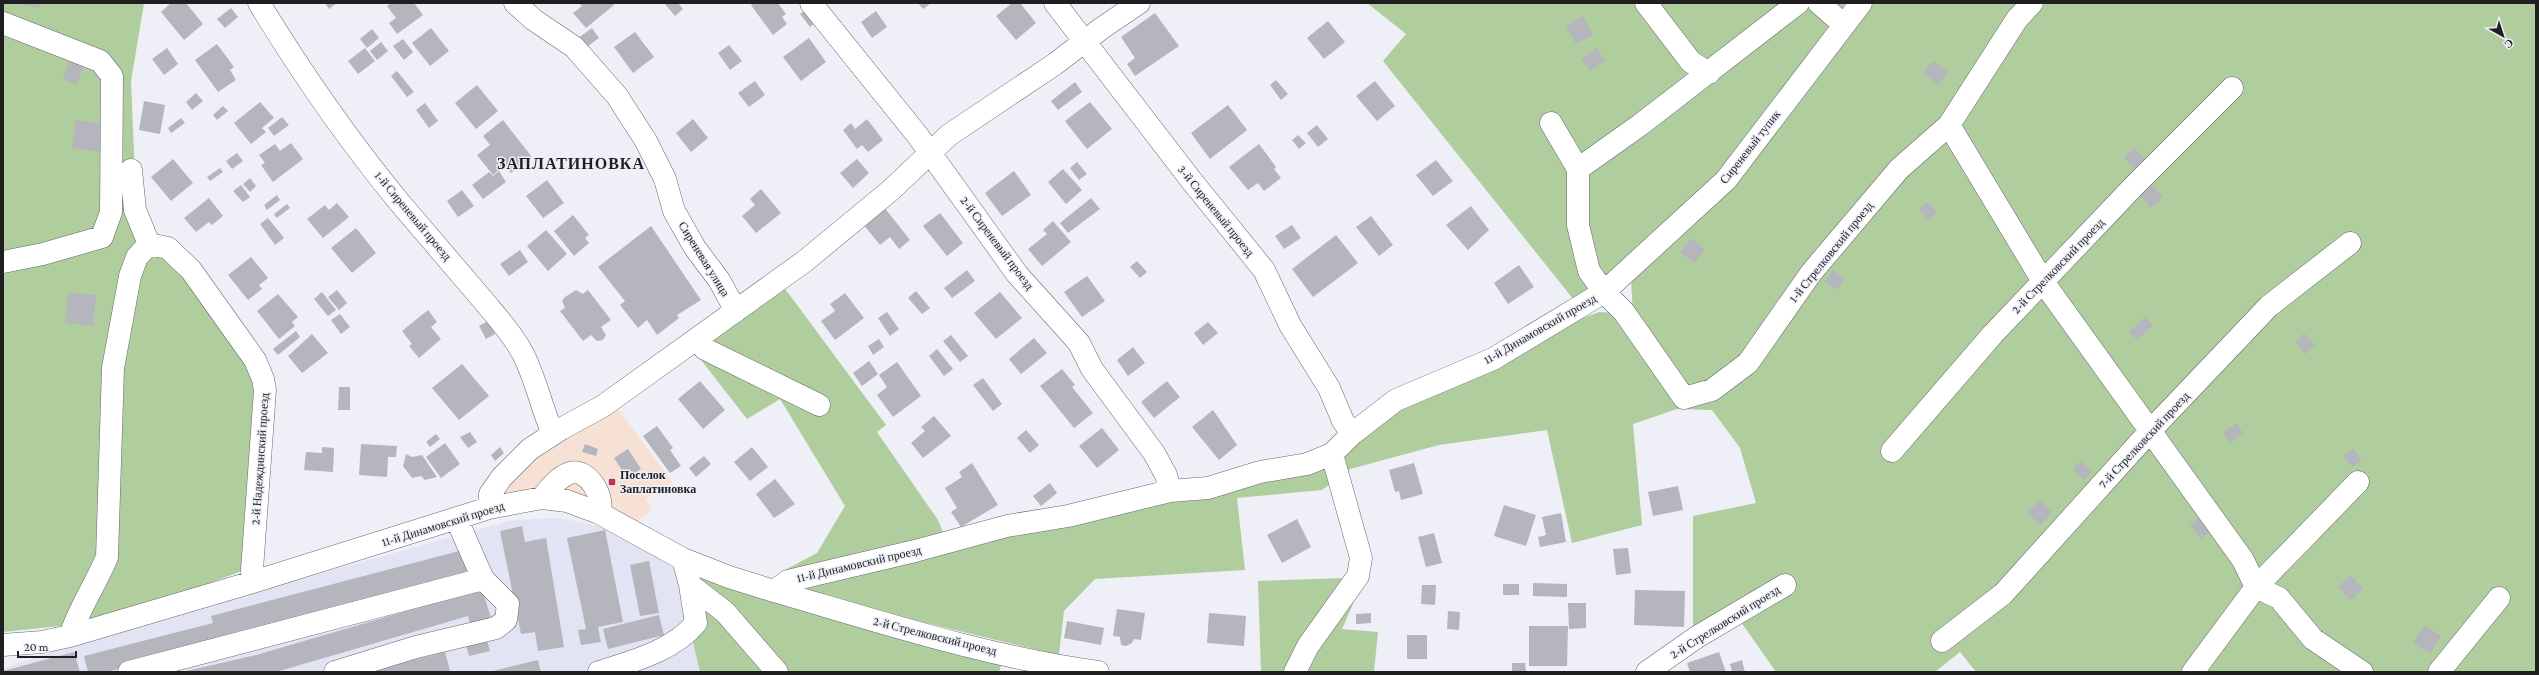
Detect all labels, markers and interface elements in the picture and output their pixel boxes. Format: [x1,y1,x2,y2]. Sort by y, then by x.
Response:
north arrow [2483,16,2523,56]
text: С [2502,37,2516,51]
street label: Сиреневый тупик [1717,107,1783,187]
district label: ЗАПЛАТИНОВКА [497,155,645,172]
street label: 3-й Сиреневый проезд [1175,163,1257,259]
street label: 1-й Сиреневый проезд [372,169,454,263]
street label: 2-й Сиреневый проезд [957,194,1037,292]
street label: 1-й Стрелковский проезд [1786,199,1876,305]
street label: 2-й Стрелковский проезд [2009,215,2107,317]
street label: Сиреневая улица [675,219,733,300]
street label: 11-й Динамовский проезд [1481,291,1599,367]
street label: 7-й Стрелковский проезд [2096,389,2192,491]
street label: 2-й Надеждинский проезд [248,392,272,526]
place label: Поселок Заплатиновка [620,468,696,496]
marker: Поселок Заплатиновка [607,477,617,487]
street label: 11-й Динамовский проезд [380,499,506,549]
street label: 11-й Динамовский проезд [795,543,923,585]
street label: 2-й Стрелковский проезд [1667,582,1783,662]
street label: 2-й Стрелковский проезд [872,614,998,658]
scale bar [18,633,76,659]
text: 20 m [24,640,49,654]

